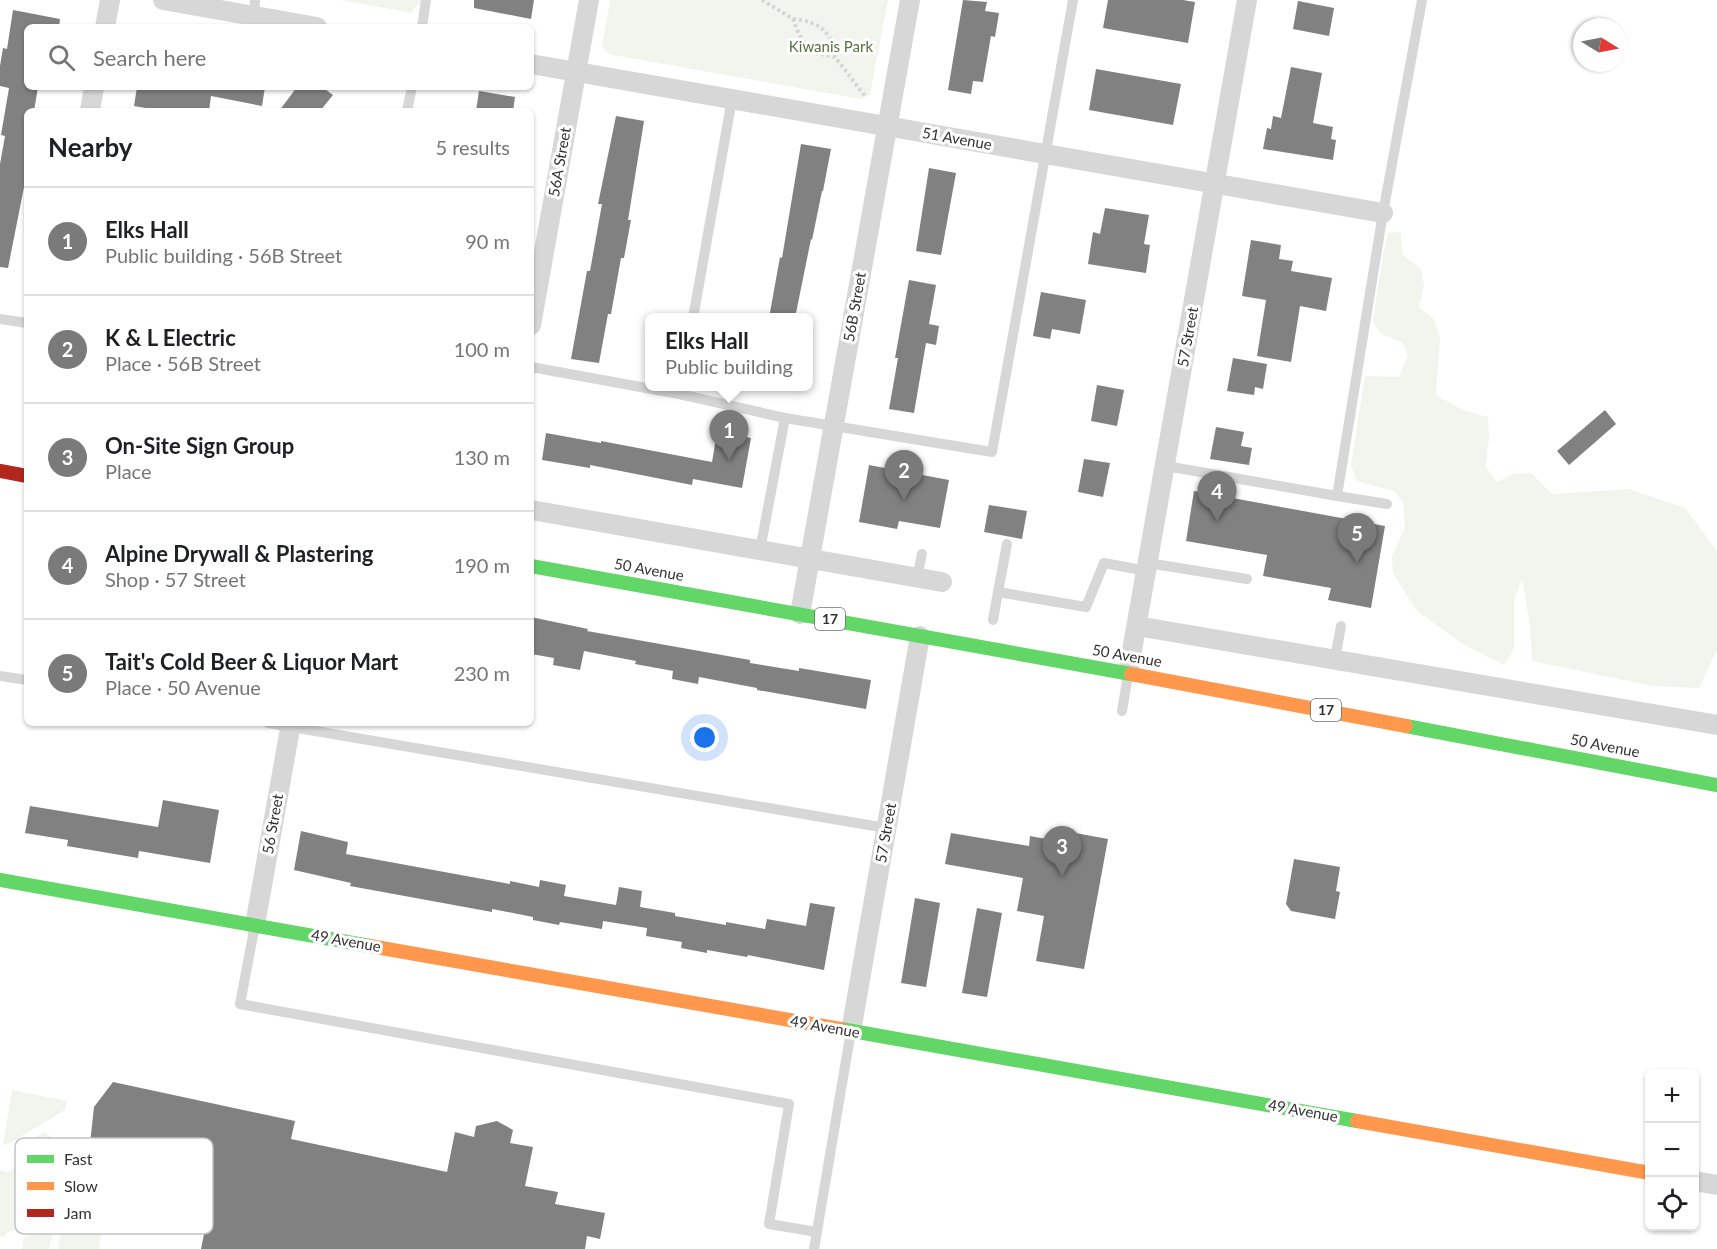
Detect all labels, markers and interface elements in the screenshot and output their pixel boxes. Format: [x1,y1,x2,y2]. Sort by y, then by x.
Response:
north arrow [1573,18,1627,72]
search box [24,24,534,90]
park label: Kiwanis Park [789,37,874,55]
icon: search [45,41,78,74]
text: Search here [93,44,206,71]
street label: 51 Avenue [921,123,993,153]
street label: 56A Street [544,125,574,198]
text: Nearby [48,131,133,163]
text: 5 results [435,135,510,159]
text: Elks Hall [105,216,189,243]
text: 1 [62,229,73,253]
text: 90 m [465,229,510,253]
text: Public building · 56B Street [105,243,342,267]
street label: 56B Street [839,270,869,343]
street label: 57 Street [1173,305,1201,368]
popup [645,313,813,391]
text: K & L Electric [105,324,236,351]
text: Elks Hall [665,327,749,354]
text: 2 [62,337,73,361]
text: 100 m [454,337,510,361]
text: Place · 56B Street [105,351,261,375]
text: Public building [665,354,793,378]
pin: 1 [710,410,748,460]
text: On-Site Sign Group [105,432,294,459]
text: 3 [62,445,73,469]
text: 130 m [454,445,510,469]
pin: 2 [884,450,924,500]
text: Place [105,459,152,483]
pin: 4 [1198,472,1236,521]
pin: 5 [1338,514,1376,563]
text: Alpine Drywall & Plastering [105,540,373,567]
text: 4 [62,553,73,577]
text: 190 m [454,553,510,577]
street label: 50 Avenue [613,554,685,584]
text: Shop · 57 Street [105,567,246,591]
road number: 17 [815,608,845,630]
street label: 50 Avenue [1091,640,1163,670]
text: Tait's Cold Beer & Liquor Mart [105,648,398,675]
text: 5 [62,661,73,685]
text: 230 m [454,661,510,685]
text: Place · 50 Avenue [105,675,261,699]
road number: 17 [1311,699,1341,721]
your location [690,723,719,752]
street label: 50 Avenue [1569,729,1642,761]
street label: 56 Street [258,792,286,855]
street label: 57 Street [871,801,899,864]
pin: 3 [1042,826,1082,876]
street label: 49 Avenue [310,925,382,955]
street label: 49 Avenue [789,1011,861,1041]
map controls [1645,1069,1699,1231]
button: + [1645,1069,1699,1123]
street label: 49 Avenue [1267,1095,1339,1125]
button: − [1645,1123,1699,1177]
legend [15,1138,213,1234]
text: Fast [64,1149,93,1168]
text: Slow [64,1176,98,1195]
button: locate [1645,1177,1699,1231]
text: Jam [64,1203,92,1222]

